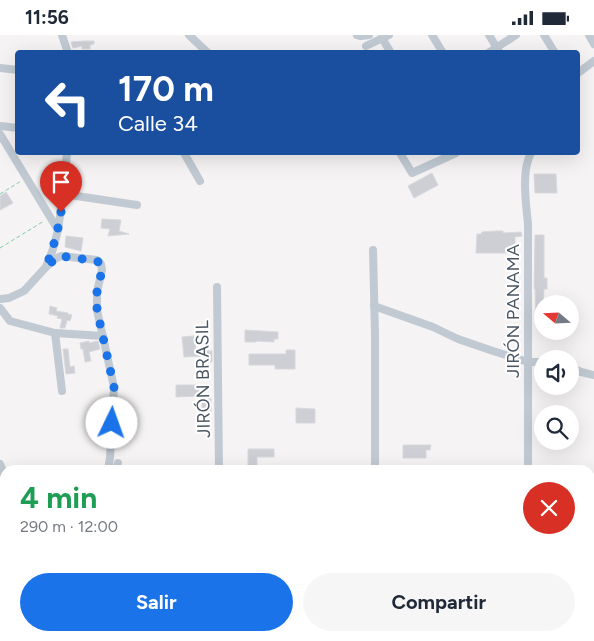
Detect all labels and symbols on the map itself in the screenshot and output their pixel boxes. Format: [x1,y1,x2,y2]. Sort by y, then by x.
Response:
pin [40,161,82,212]
street label: JIRÓN PANAMA [502,244,524,378]
north arrow [534,295,579,340]
street label: JIRÓN BRASIL [191,319,215,438]
position arrow [85,396,137,448]

